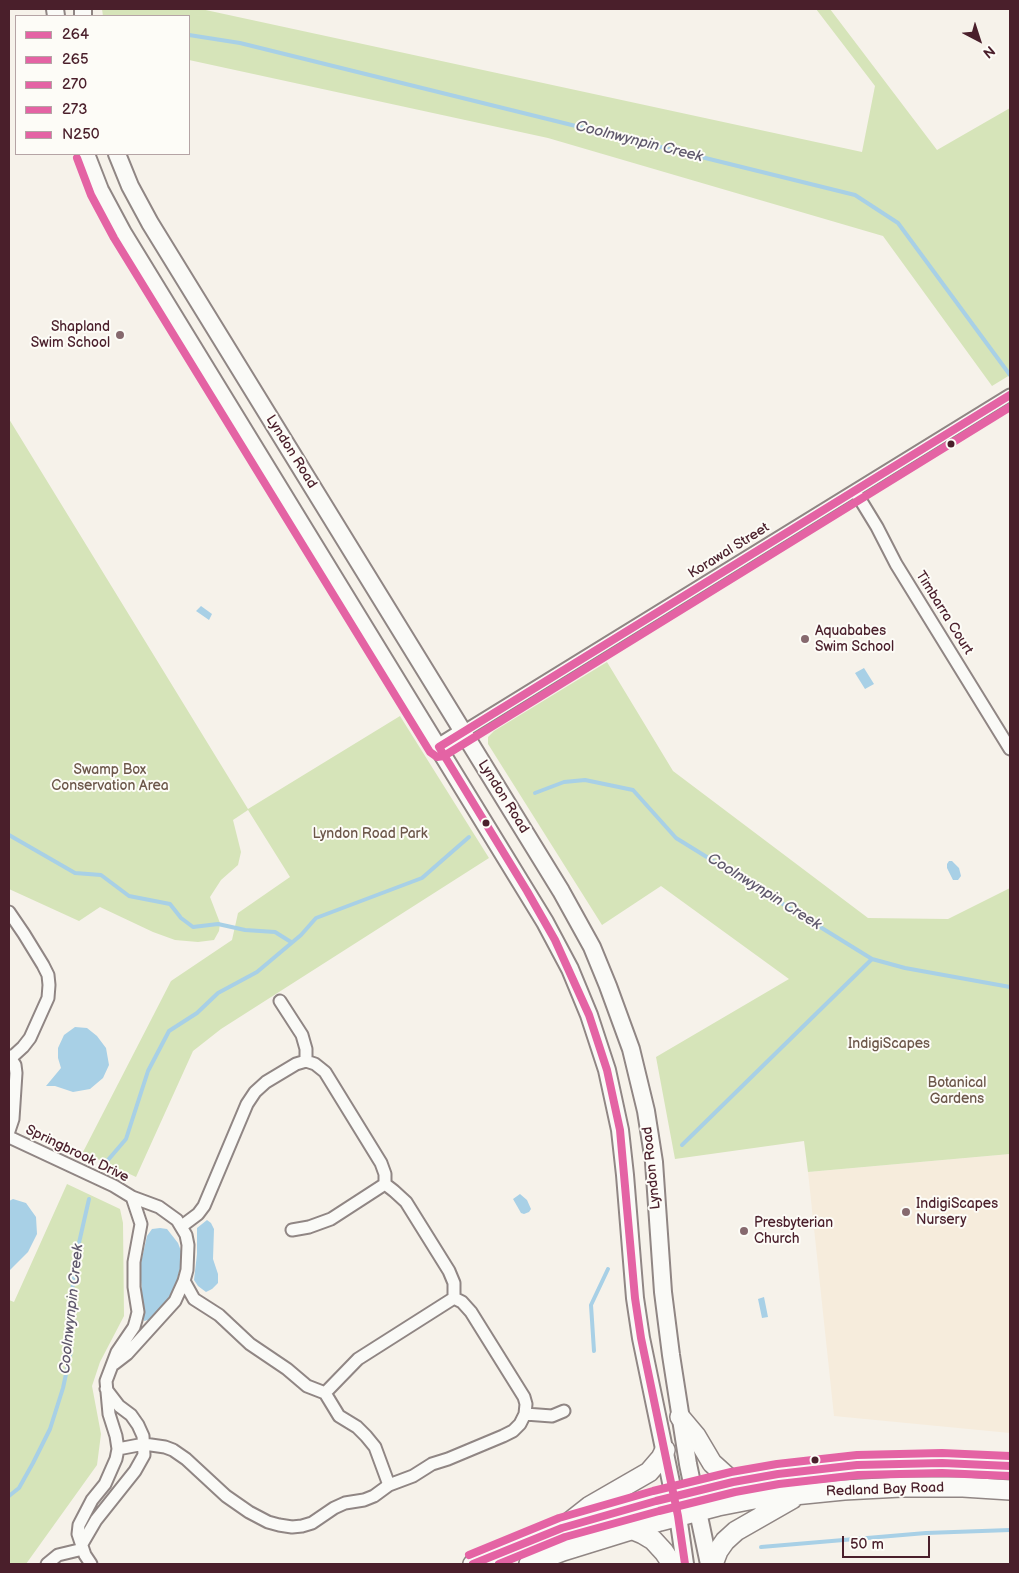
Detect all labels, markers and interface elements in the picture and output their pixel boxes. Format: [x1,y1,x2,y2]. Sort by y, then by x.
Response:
legend [15,15,190,155]
north arrow [954,15,1004,65]
text: 264 [62,25,89,44]
text: N [979,42,998,62]
text: 265 [62,50,89,69]
text: 270 [62,75,87,94]
text: 273 [62,100,87,119]
water label: Coolnwynpin Creek [573,117,705,167]
text: N250 [62,125,100,144]
place label: Shapland Swim School [31,319,110,352]
marker: Shapland Swim School [114,329,126,341]
street label: Lyndon Road [262,412,320,492]
unlabelled marker [946,439,956,449]
street label: Korawal Street [685,519,773,583]
street label: Timbarra Court [912,568,976,658]
place label: Aquababes Swim School [815,623,894,656]
marker: Aquababes Swim School [799,633,811,645]
street label: Lyndon Road [474,757,532,837]
park label: Swamp Box Conservation Area [51,762,169,794]
unlabelled marker [481,818,491,828]
park label: Lyndon Road Park [312,826,428,842]
water label: Coolnwynpin Creek [704,850,824,934]
park label: IndigiScapes [848,1036,930,1052]
park label: Botanical Gardens [928,1075,986,1108]
street label: Springbrook Drive [23,1122,131,1186]
street label: Lyndon Road [639,1126,665,1210]
place label: IndigiScapes Nursery [916,1196,998,1228]
marker: IndigiScapes Nursery [900,1206,912,1218]
place label: Presbyterian Church [754,1215,833,1248]
marker: Presbyterian Church [738,1225,750,1237]
water label: Coolnwynpin Creek [56,1243,88,1375]
unlabelled marker [810,1455,820,1465]
street label: Redland Bay Road [826,1480,944,1500]
scale bar [844,1526,932,1558]
text: 50 m [850,1535,884,1554]

